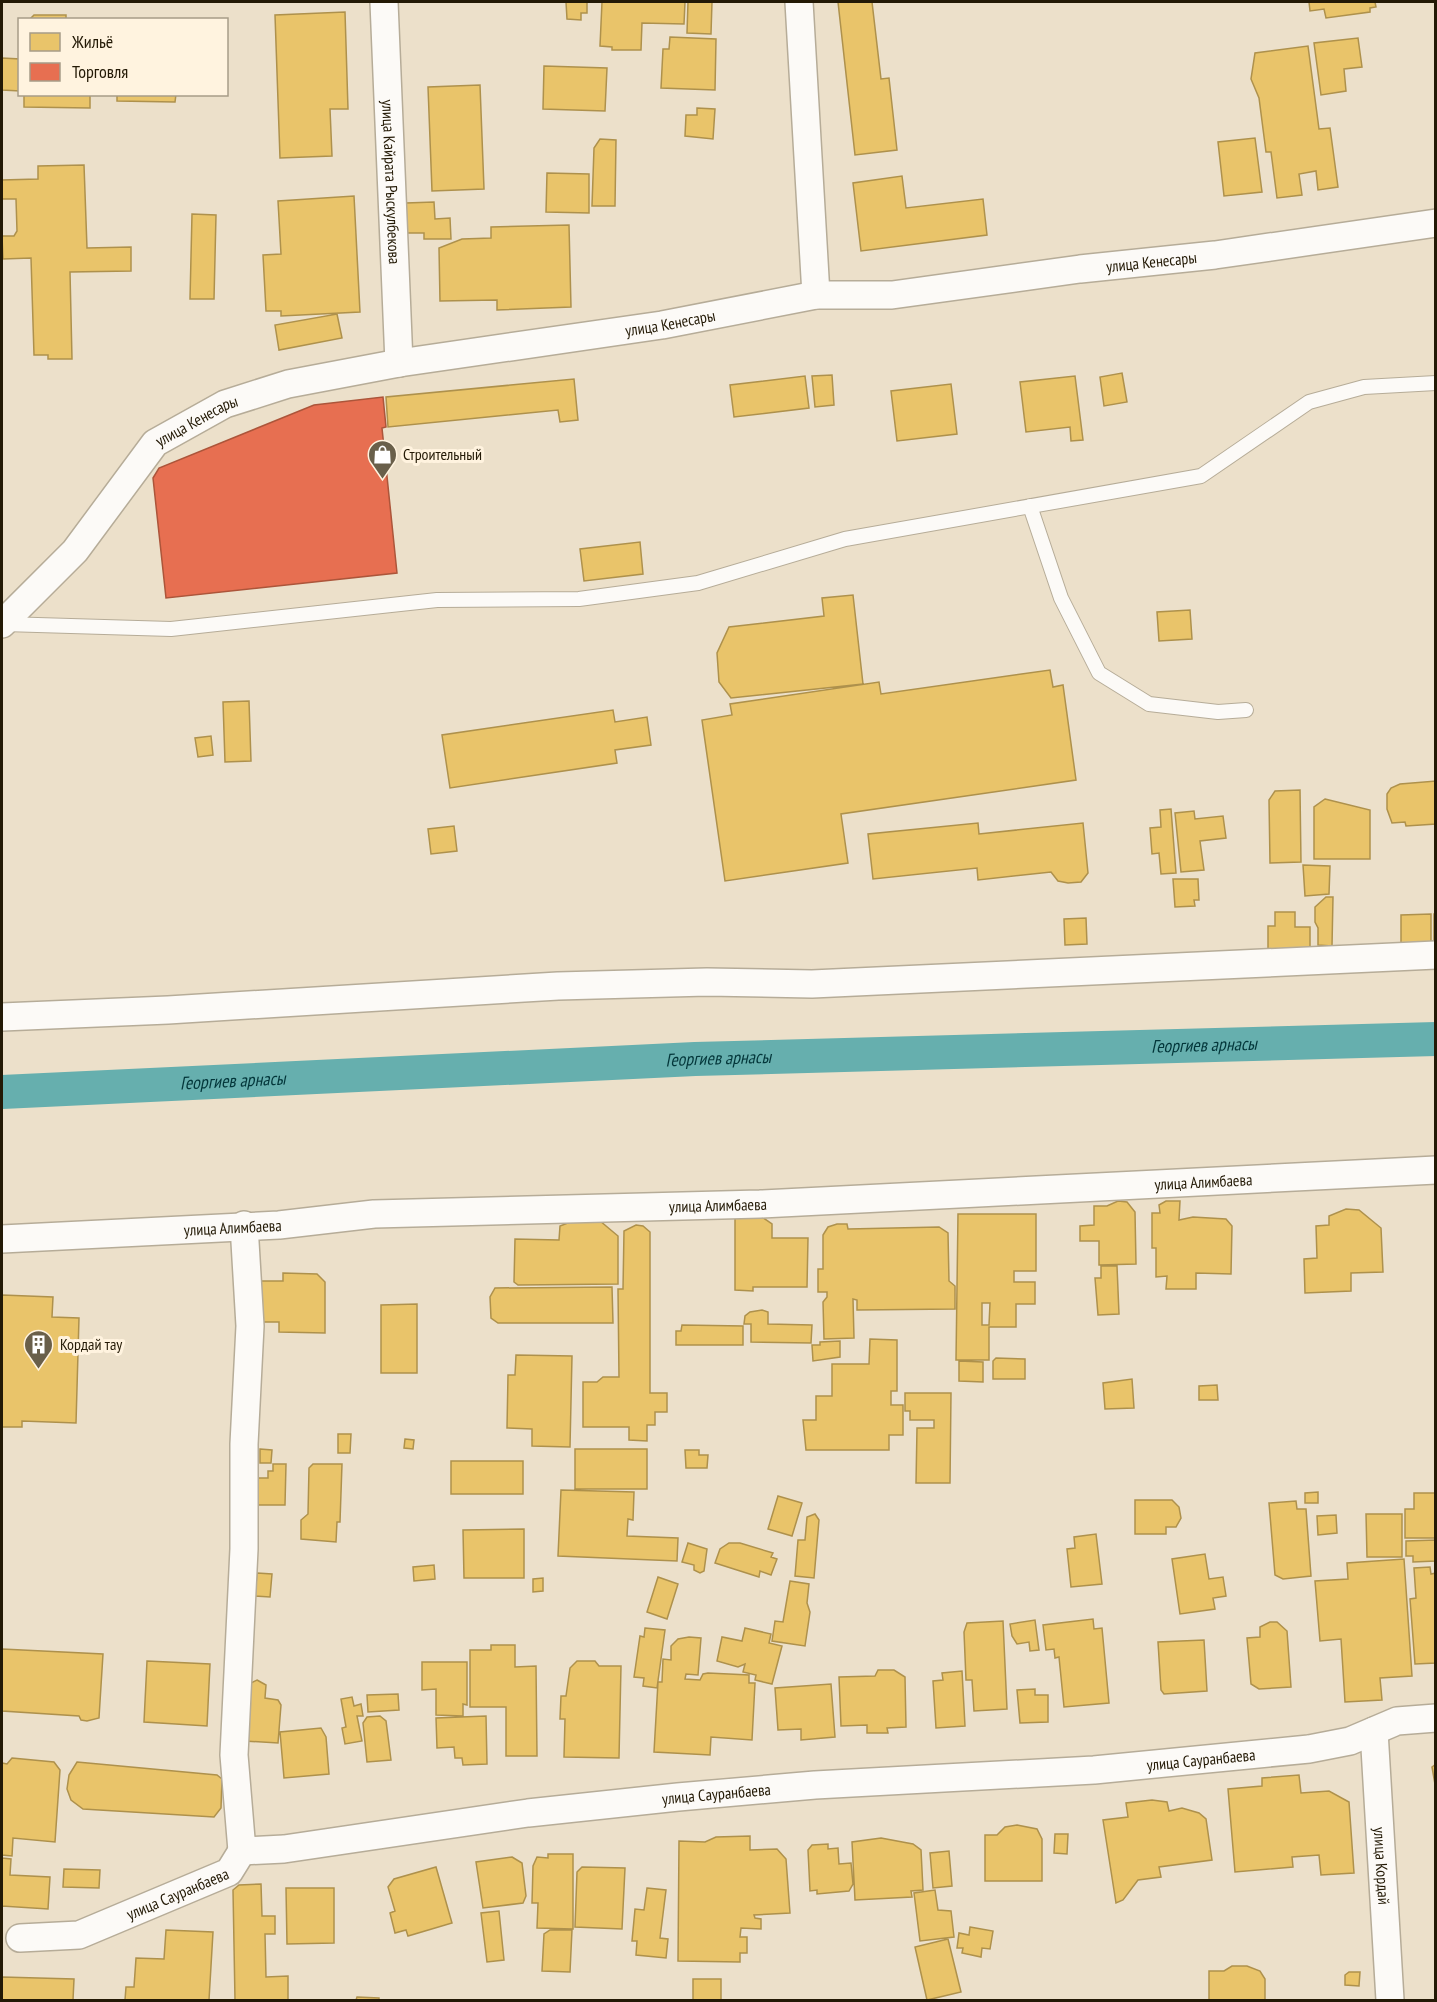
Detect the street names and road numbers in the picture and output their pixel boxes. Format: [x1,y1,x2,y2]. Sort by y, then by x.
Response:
street label: улица Кайрата Рыскулбекова [378,99,405,265]
street label: улица Кенесары [1105,247,1198,276]
street label: улица Кенесары [624,305,717,340]
street label: улица Кенесары [152,391,240,451]
street label: улица Алимбаева [1154,1169,1253,1194]
street label: улица Алимбаева [669,1194,767,1216]
street label: улица Алимбаева [183,1215,282,1240]
street label: улица Сауранбаева [1146,1744,1256,1775]
street label: улица Сауранбаева [661,1779,772,1809]
street label: улица Кордай [1370,1826,1394,1905]
street label: улица Сауранбаева [123,1863,232,1924]

